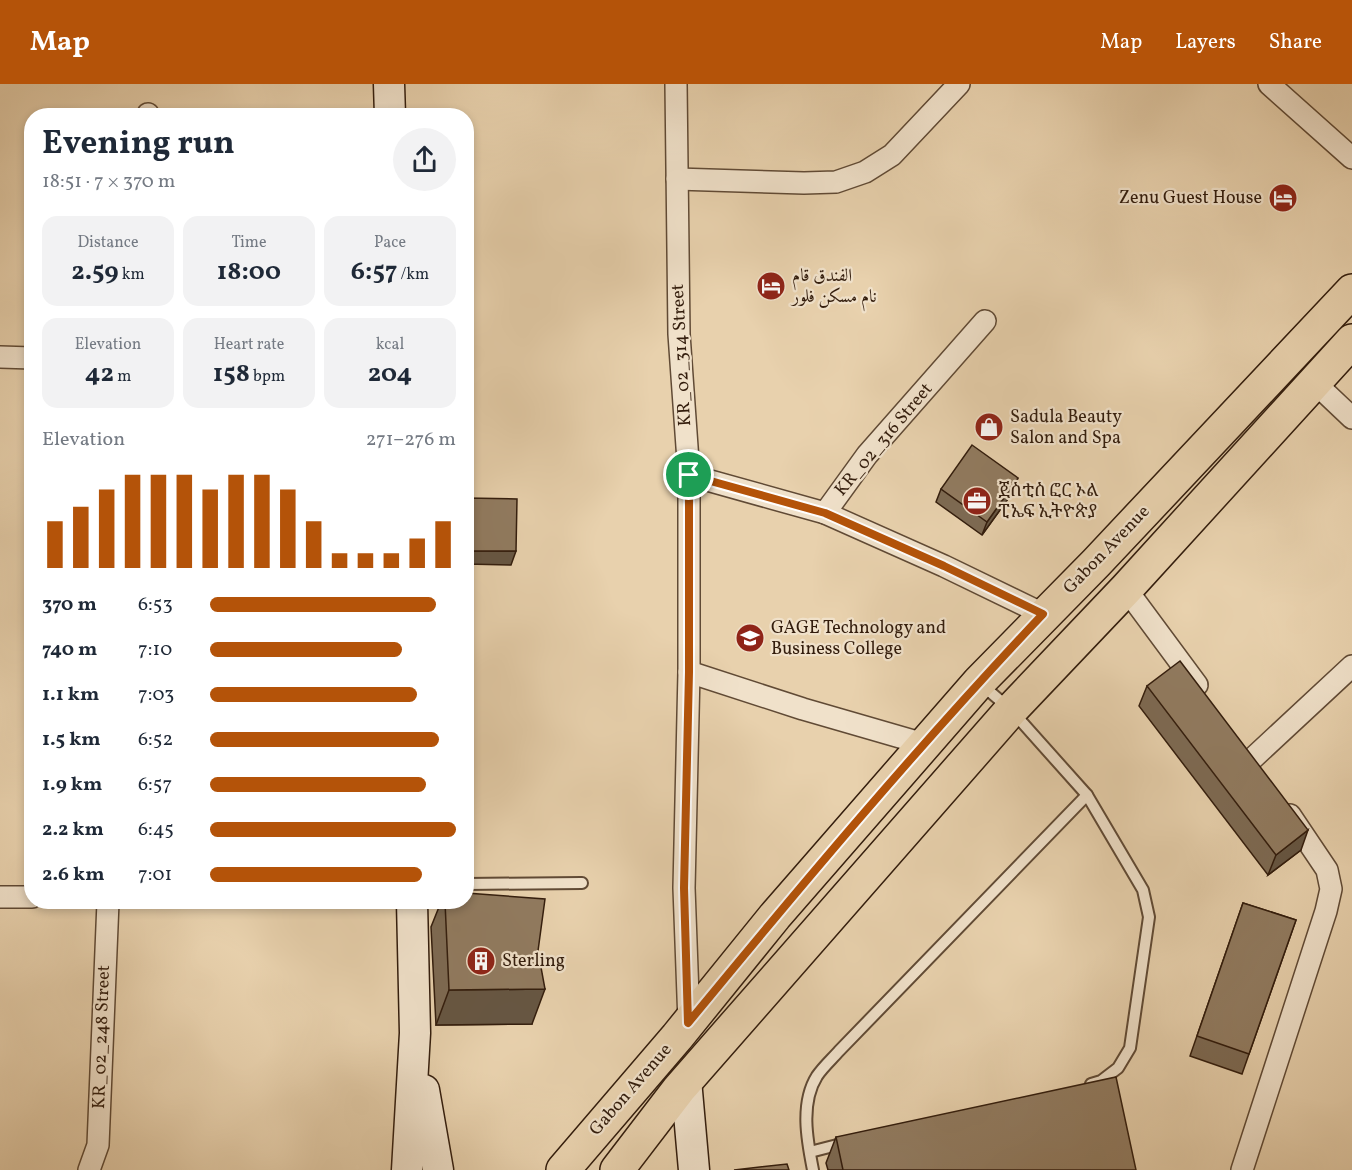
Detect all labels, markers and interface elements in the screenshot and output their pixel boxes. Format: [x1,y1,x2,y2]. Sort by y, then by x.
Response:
text: Map [30,23,90,62]
text: Map [1100,28,1142,57]
text: Layers [1175,28,1236,57]
text: Share [1269,28,1322,57]
text: Evening run [42,122,235,168]
button: share [393,128,456,191]
text: 18:51 · 7 × 370 m [42,168,176,196]
hotel icon: Zenu Guest House [1267,182,1299,214]
place label: Zenu Guest House [1119,186,1262,211]
text: Distance [77,232,139,254]
text: Time [231,232,267,254]
text: Pace [374,232,406,254]
text: 2.59 [71,254,119,290]
text: 18:00 [217,254,281,290]
text: 6:57 [351,254,397,290]
text: km [119,264,145,286]
text: /km [397,264,429,286]
place label: الفندق قام نام مسكن فلور [790,264,877,312]
hotel icon: الفندق قام نام مسكن فلور [755,270,787,302]
street label: KR_02_314 Street [666,283,698,427]
text: Elevation [75,334,141,356]
text: Heart rate [214,334,284,356]
text: kcal [376,334,404,356]
text: 42 [85,356,114,392]
text: 158 [213,356,250,392]
text: 204 [368,356,412,392]
text: m [114,366,131,388]
text: bpm [250,366,285,388]
street label: KR_02_316 Street [829,378,939,502]
place label: Sadula Beauty Salon and Spa [1010,405,1122,451]
shop icon: Sadula Beauty Salon and Spa [973,411,1005,443]
text: Elevation [42,426,125,454]
text: 271–276 m [366,426,456,454]
pin [663,449,714,500]
icon: arrive [672,458,705,491]
place label: ጀስቲስ ፎር ኦል ፒኤፍ ኢትዮጵያ [998,479,1099,525]
office icon: ጀስቲስ ፎር ኦል ፒኤፍ ኢትዮጵያ [961,485,993,517]
street label: Gabon Avenue [1058,500,1156,600]
text: 370 m [42,591,97,619]
text: 6:53 [138,591,173,619]
place label: GAGE Technology and Business College [771,616,946,662]
school or university icon: GAGE Technology and Business College [734,622,766,654]
text: 740 m [42,636,97,664]
text: 7:10 [138,636,172,664]
text: 1.1 km [42,681,99,709]
text: 7:03 [138,681,174,709]
text: 1.5 km [42,726,101,754]
text: 6:52 [138,726,173,754]
text: 1.9 km [42,771,102,799]
text: 6:57 [138,771,172,799]
text: 2.2 km [42,816,104,844]
text: 6:45 [138,816,174,844]
text: 2.6 km [42,861,105,889]
text: 7:01 [138,861,172,889]
building icon: Sterling [465,945,497,977]
place label: Sterling [502,949,565,974]
street label: KR_02_248 Street [87,964,117,1110]
street label: Gabon Avenue [584,1038,678,1142]

